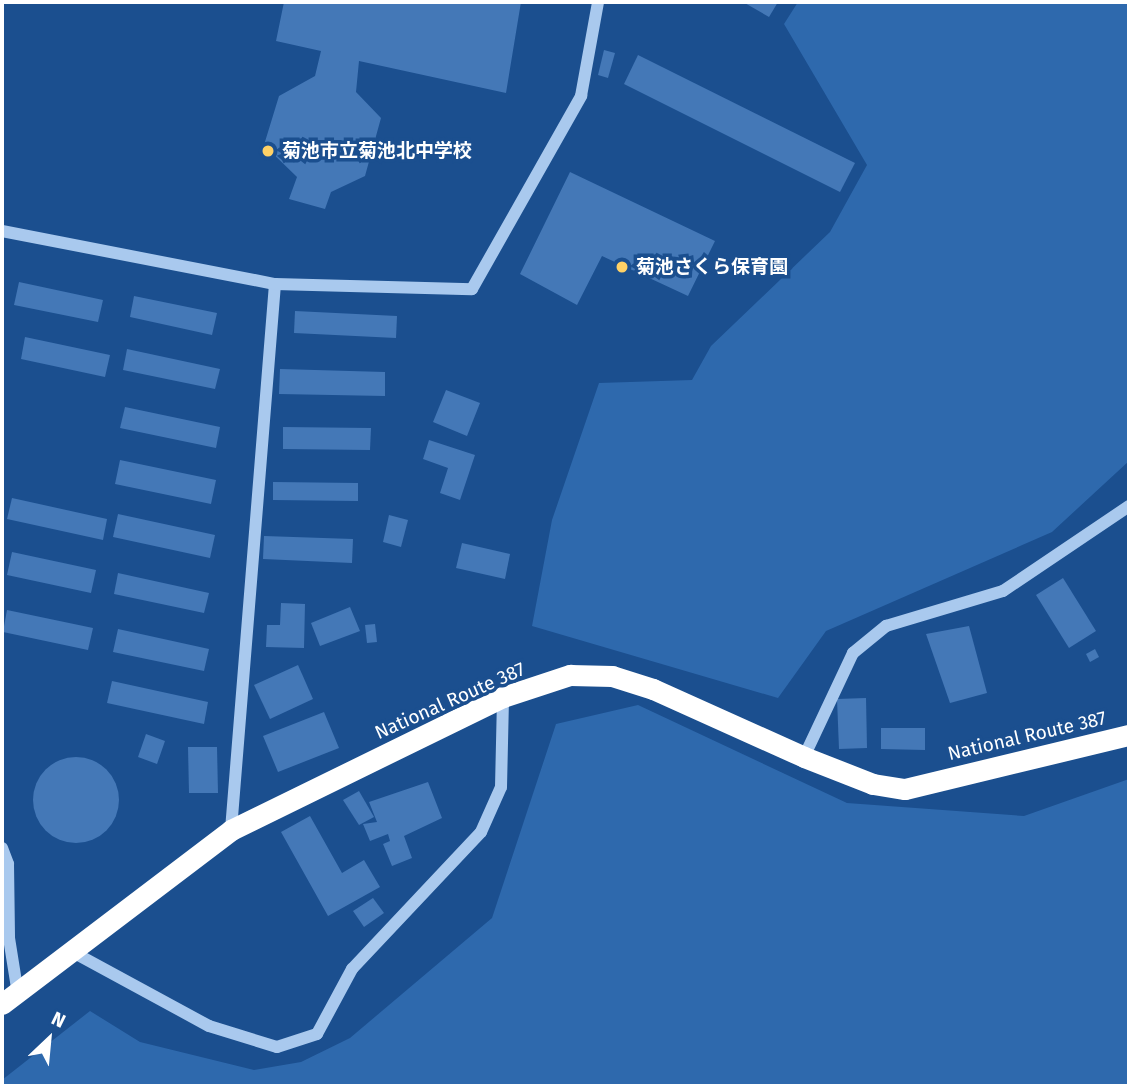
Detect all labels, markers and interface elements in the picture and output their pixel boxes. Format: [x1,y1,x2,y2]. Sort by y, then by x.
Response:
place label: 菊池市立菊池北中学校 [282,140,472,162]
marker: 菊池市立菊池北中学校 [260,143,276,159]
place label: 菊池さくら保育園 [636,256,788,278]
marker: 菊池さくら保育園 [614,259,630,275]
street label: National Route 387 [371,658,529,744]
street label: National Route 387 [946,707,1108,765]
north arrow [14,1004,84,1074]
text: N [48,1007,69,1033]

